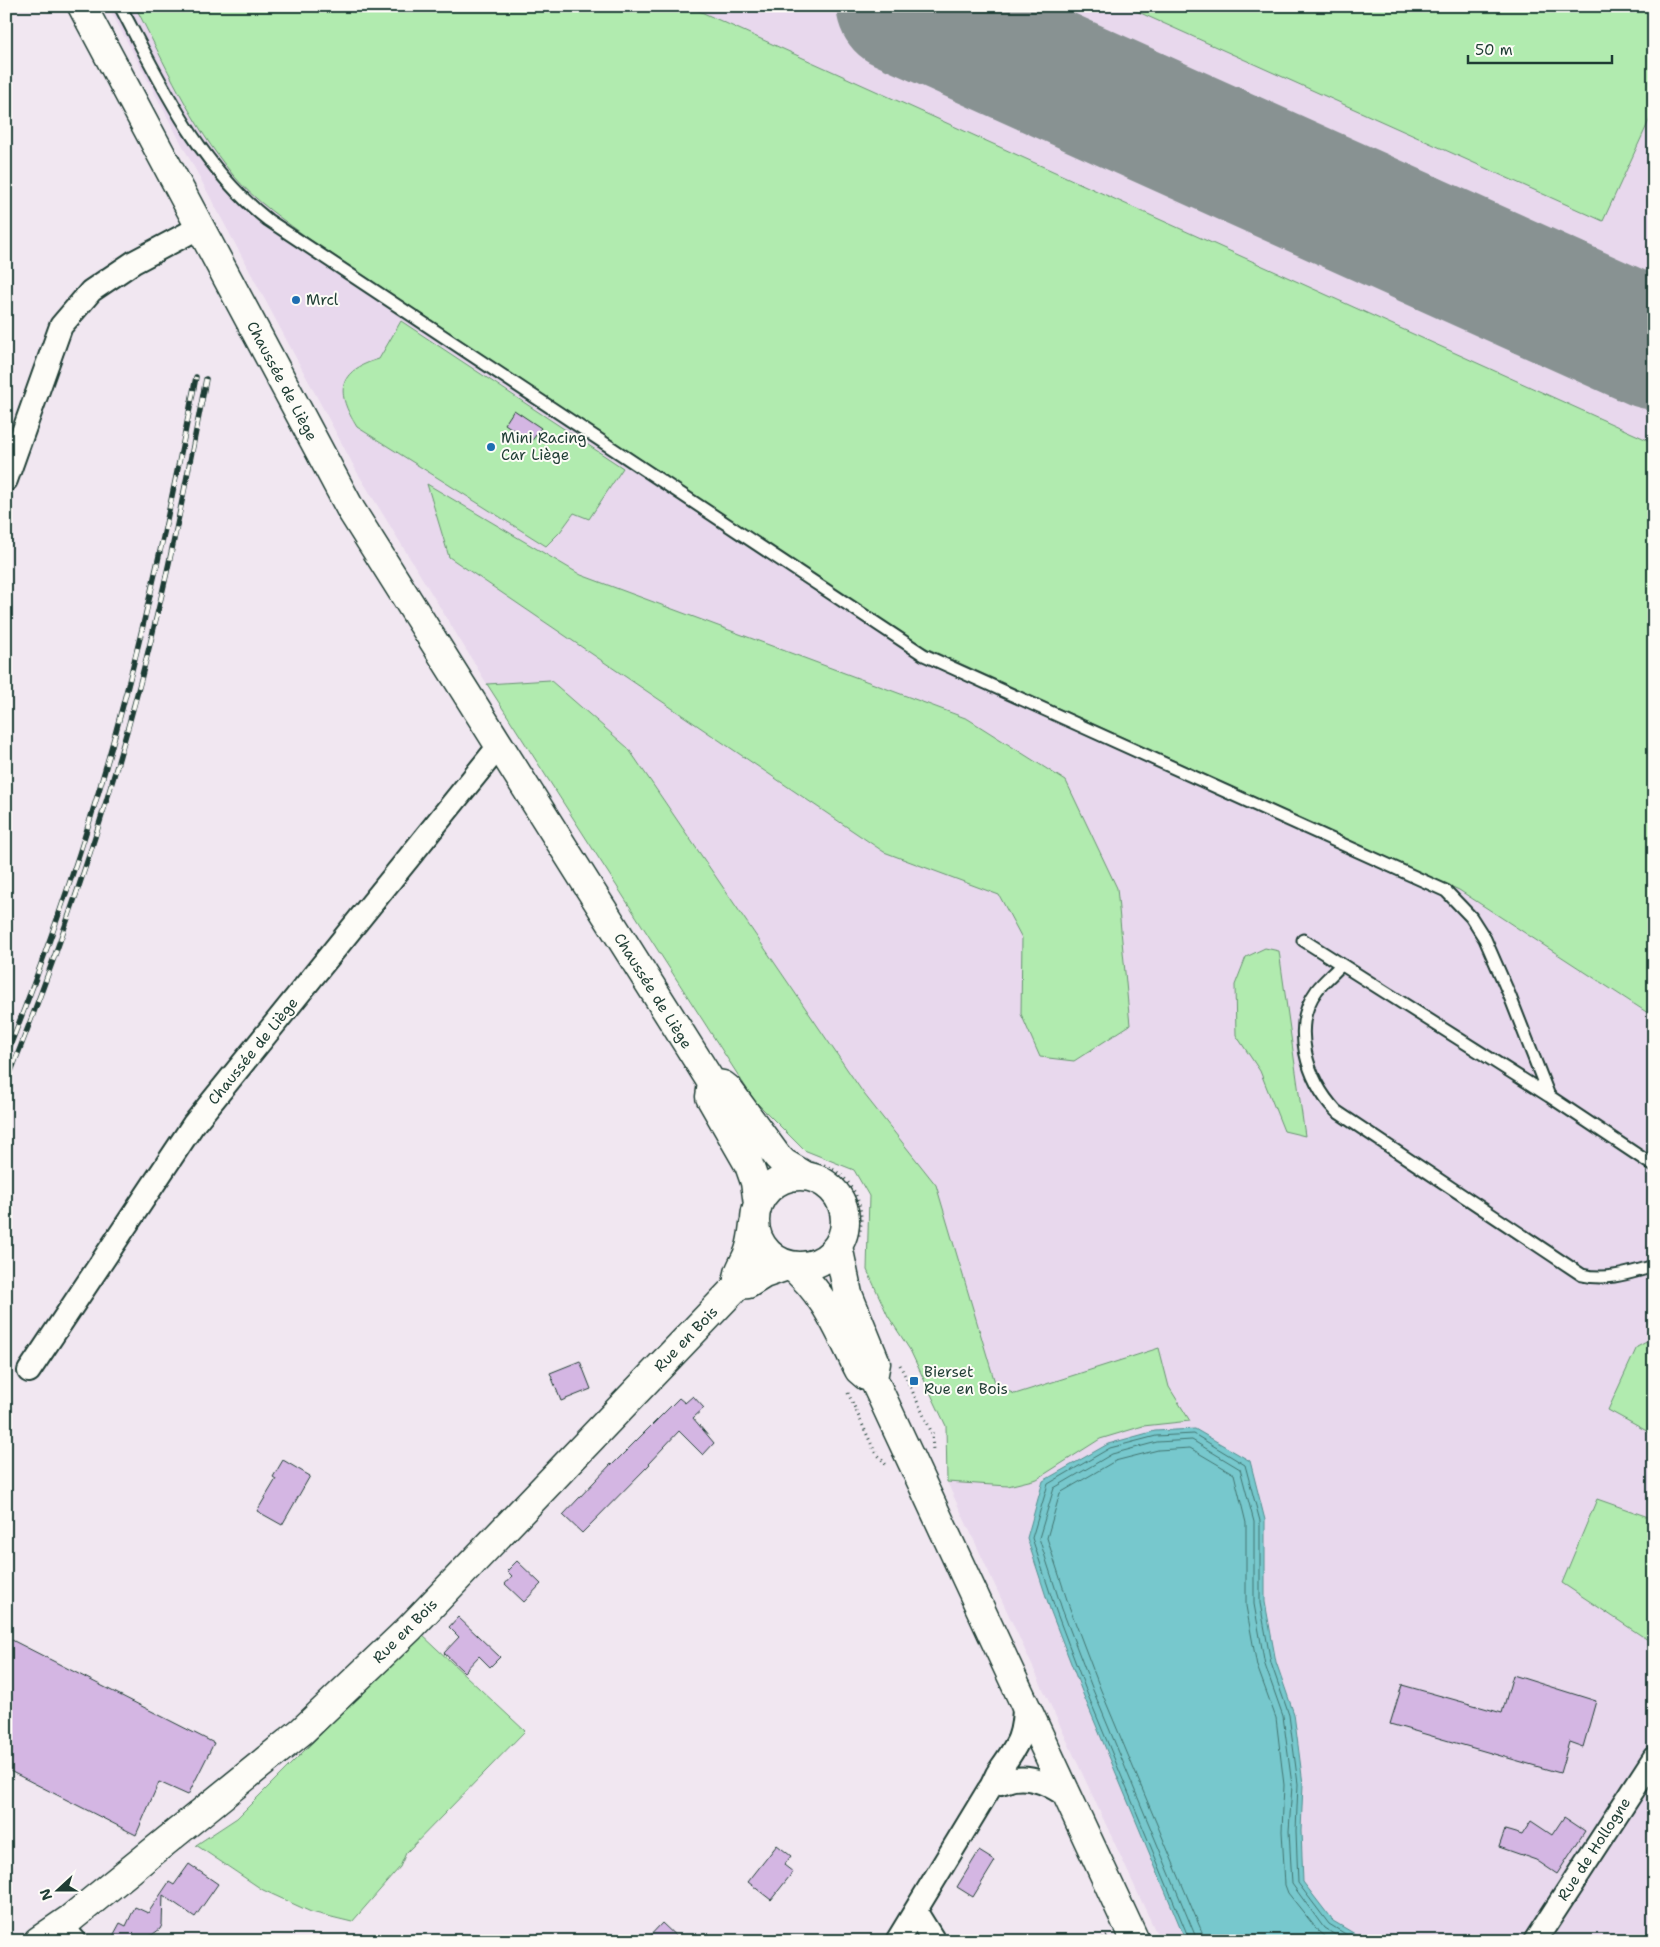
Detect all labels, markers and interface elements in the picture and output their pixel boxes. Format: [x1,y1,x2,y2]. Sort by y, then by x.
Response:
scale bar [1468,32,1611,64]
text: 50 m [1475,40,1513,60]
place label: Mrcl [306,290,339,310]
marker: Mrcl [290,294,302,306]
street label: Chaussée de Liège [242,318,322,444]
place label: Mini Racing Car Liège [501,428,587,465]
marker: Mini Racing Car Liège [485,441,497,453]
street label: Chaussée de Liège [609,929,697,1053]
street label: Chaussée de Liège [203,993,303,1109]
street label: Rue en Bois [650,1302,722,1376]
place label: Bierset Rue en Bois [924,1362,1008,1399]
marker: Bierset Rue en Bois [908,1375,920,1387]
street label: Rue en Bois [368,1594,442,1668]
street label: Rue de Hollogne [1553,1793,1635,1905]
north arrow [32,1864,82,1914]
text: N [35,1886,56,1903]

